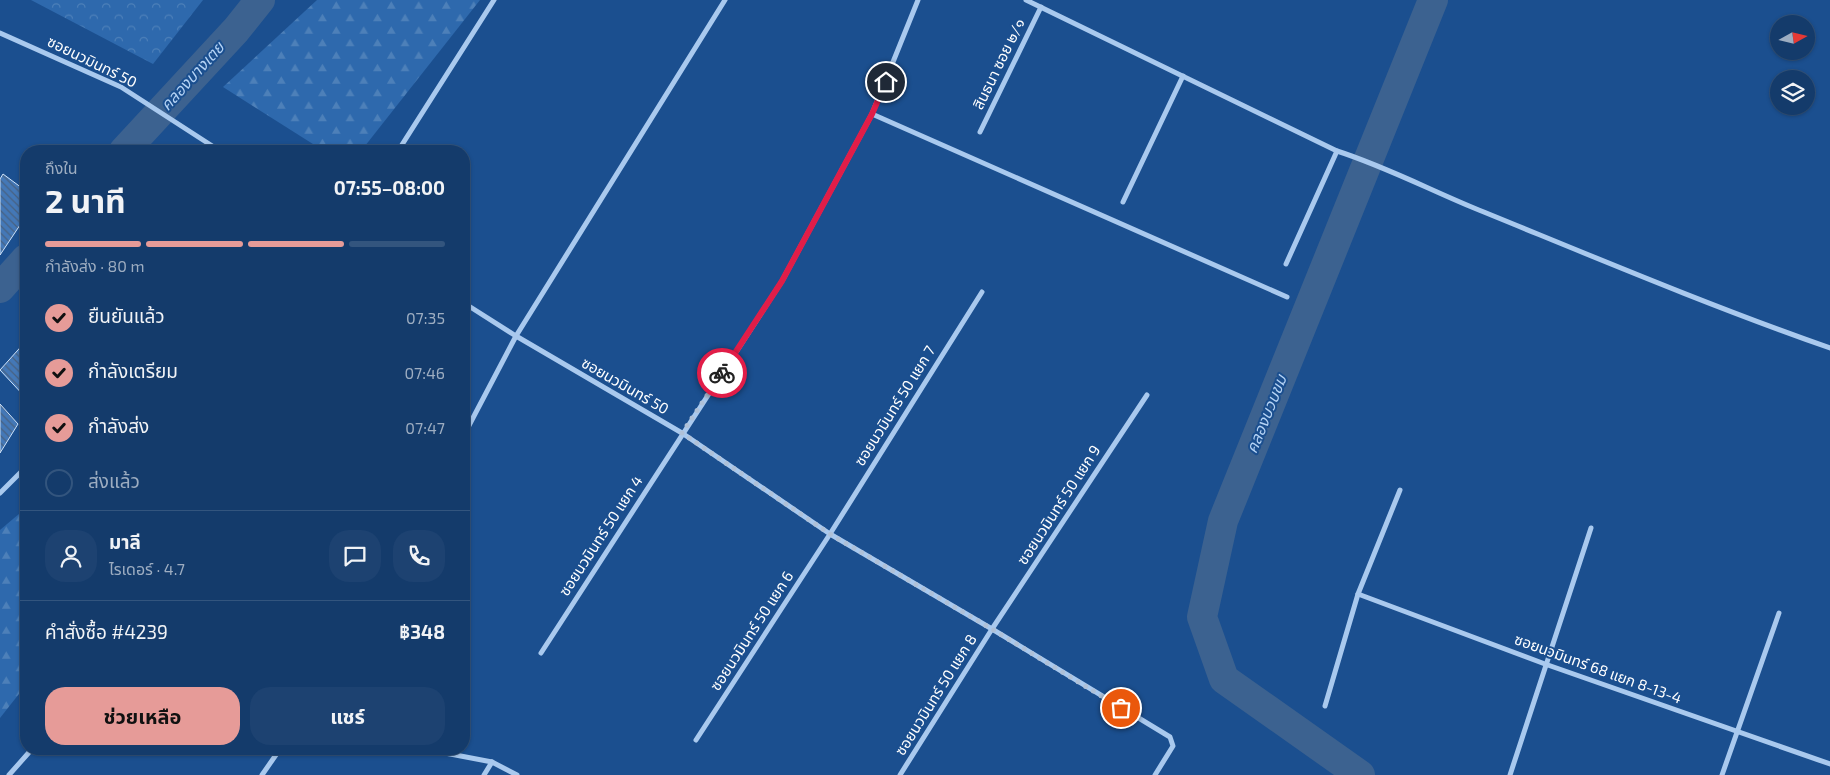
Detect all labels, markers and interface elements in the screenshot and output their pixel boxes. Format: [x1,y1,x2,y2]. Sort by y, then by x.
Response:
street label: สินธนา ซอย ๒/๑ [968,15,1028,112]
north arrow [1770,15,1815,60]
map controls [1770,15,1815,115]
street label: ซอยนวมินทร์ 50 [45,32,140,91]
water label: คลองบางเตย [156,36,228,114]
pin [865,61,907,103]
icon: home [872,68,900,96]
button: layers [1770,70,1815,115]
text: ถึงใน [45,158,78,177]
text: 07:55–08:00 [334,176,445,199]
text: 2 นาที [45,181,126,219]
text: กำลังส่ง · 80 m [45,256,144,275]
icon: check [45,304,73,332]
text: ยืนยันแล้ว [88,304,165,327]
text: 07:35 [406,308,445,327]
street label: ซอยนวมินทร์ 50 แยก 7 [850,342,939,469]
courier [697,348,747,398]
street label: ซอยนวมินทร์ 50 [579,353,672,417]
icon: check [45,359,73,387]
text: กำลังเตรียม [88,359,178,382]
icon: bike [708,359,736,387]
text: 07:46 [404,363,445,382]
water label: คลองบวบขม [1241,371,1290,456]
icon: check [45,414,73,442]
text: กำลังส่ง [88,414,149,437]
text: 07:47 [405,418,445,437]
street label: ซอยนวมินทร์ 50 แยก 9 [1013,441,1104,568]
text: ส่งแล้ว [88,469,140,492]
street label: ซอยนวมินทร์ 50 แยก 4 [555,472,646,599]
button: person [45,530,97,582]
text: มาลี [109,530,141,553]
button: chat [329,530,381,582]
button: phone [393,530,445,582]
text: ไรเดอร์ · 4.7 [109,559,185,578]
street label: ซอยนวมินทร์ 50 แยก 6 [706,567,797,694]
text: คำสั่งซื้อ #4239 [45,620,168,643]
text: ฿348 [399,620,445,643]
street label: ซอยนวมินทร์ 68 แยก 8-13-4 [1512,629,1684,707]
street label: ซอยนวมินทร์ 50 แยก 8 [891,631,980,758]
button: ช่วยเหลือ [45,687,240,745]
button: แชร์ [250,687,445,745]
pin [1100,687,1142,729]
icon: bag [1107,694,1135,722]

